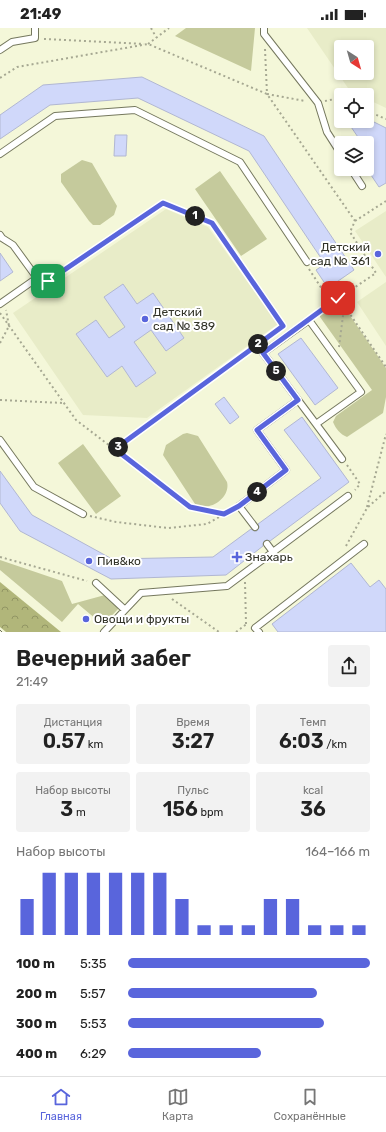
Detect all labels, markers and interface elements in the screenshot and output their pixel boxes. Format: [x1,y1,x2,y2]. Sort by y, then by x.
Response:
text: 21:49 [20,5,61,23]
north arrow [334,40,374,80]
map controls [334,40,374,176]
button: locate [334,88,374,128]
button: layers [334,136,374,176]
pin: 1 [185,206,205,226]
text: 1 [192,209,198,222]
place label: Детский сад № 361 [310,240,370,268]
marker: Детский сад № 361 [373,249,383,259]
pin [31,264,65,298]
icon: arrive [37,270,59,292]
pin [321,281,355,315]
icon: check [327,287,349,309]
place label: Детский сад № 389 [153,305,215,333]
marker: Детский сад № 389 [140,314,150,324]
pin: 2 [248,334,268,354]
text: 2 [254,337,262,350]
pin: 5 [266,361,286,381]
text: 5 [272,364,280,377]
pin: 3 [108,437,128,457]
text: 3 [114,440,122,453]
pin: 4 [247,482,267,502]
text: 4 [253,485,261,498]
place label: Знахарь [245,550,293,564]
marker: Знахарь [232,552,242,562]
place label: Пив&ко [97,554,141,568]
marker: Пив&ко [84,556,94,566]
place label: Овощи и фрукты [94,612,189,626]
marker: Овощи и фрукты [81,614,91,624]
text: Вечерний забег [16,645,191,672]
button: share [328,645,370,687]
text: 21:49 [16,674,48,689]
text: Дистанция [44,716,102,729]
text: Время [176,716,210,729]
text: Темп [300,716,326,729]
text: 0.57 [43,729,85,753]
text: 3:27 [172,729,214,753]
text: 6:03 [279,729,324,753]
text: km [85,738,103,751]
text: /km [324,738,347,751]
text: Набор высоты [35,784,111,797]
text: Пульс [177,784,209,797]
text: kcal [303,784,323,797]
text: 3 [60,797,73,821]
text: 156 [163,797,198,821]
text: 36 [300,797,326,821]
text: m [73,806,86,819]
text: bpm [198,806,223,819]
text: Набор высоты [16,844,105,859]
text: 164–166 m [306,844,370,859]
text: 100 m [16,956,55,971]
text: 5:35 [80,956,107,971]
text: 200 m [16,986,57,1001]
text: 5:57 [80,986,105,1001]
text: 300 m [16,1016,57,1031]
text: 5:53 [80,1016,107,1031]
text: 400 m [16,1046,57,1061]
text: 6:29 [80,1046,107,1061]
tab: Главная [40,1086,82,1123]
tab: Карта [162,1086,193,1123]
tab: Сохранённые [274,1086,346,1123]

